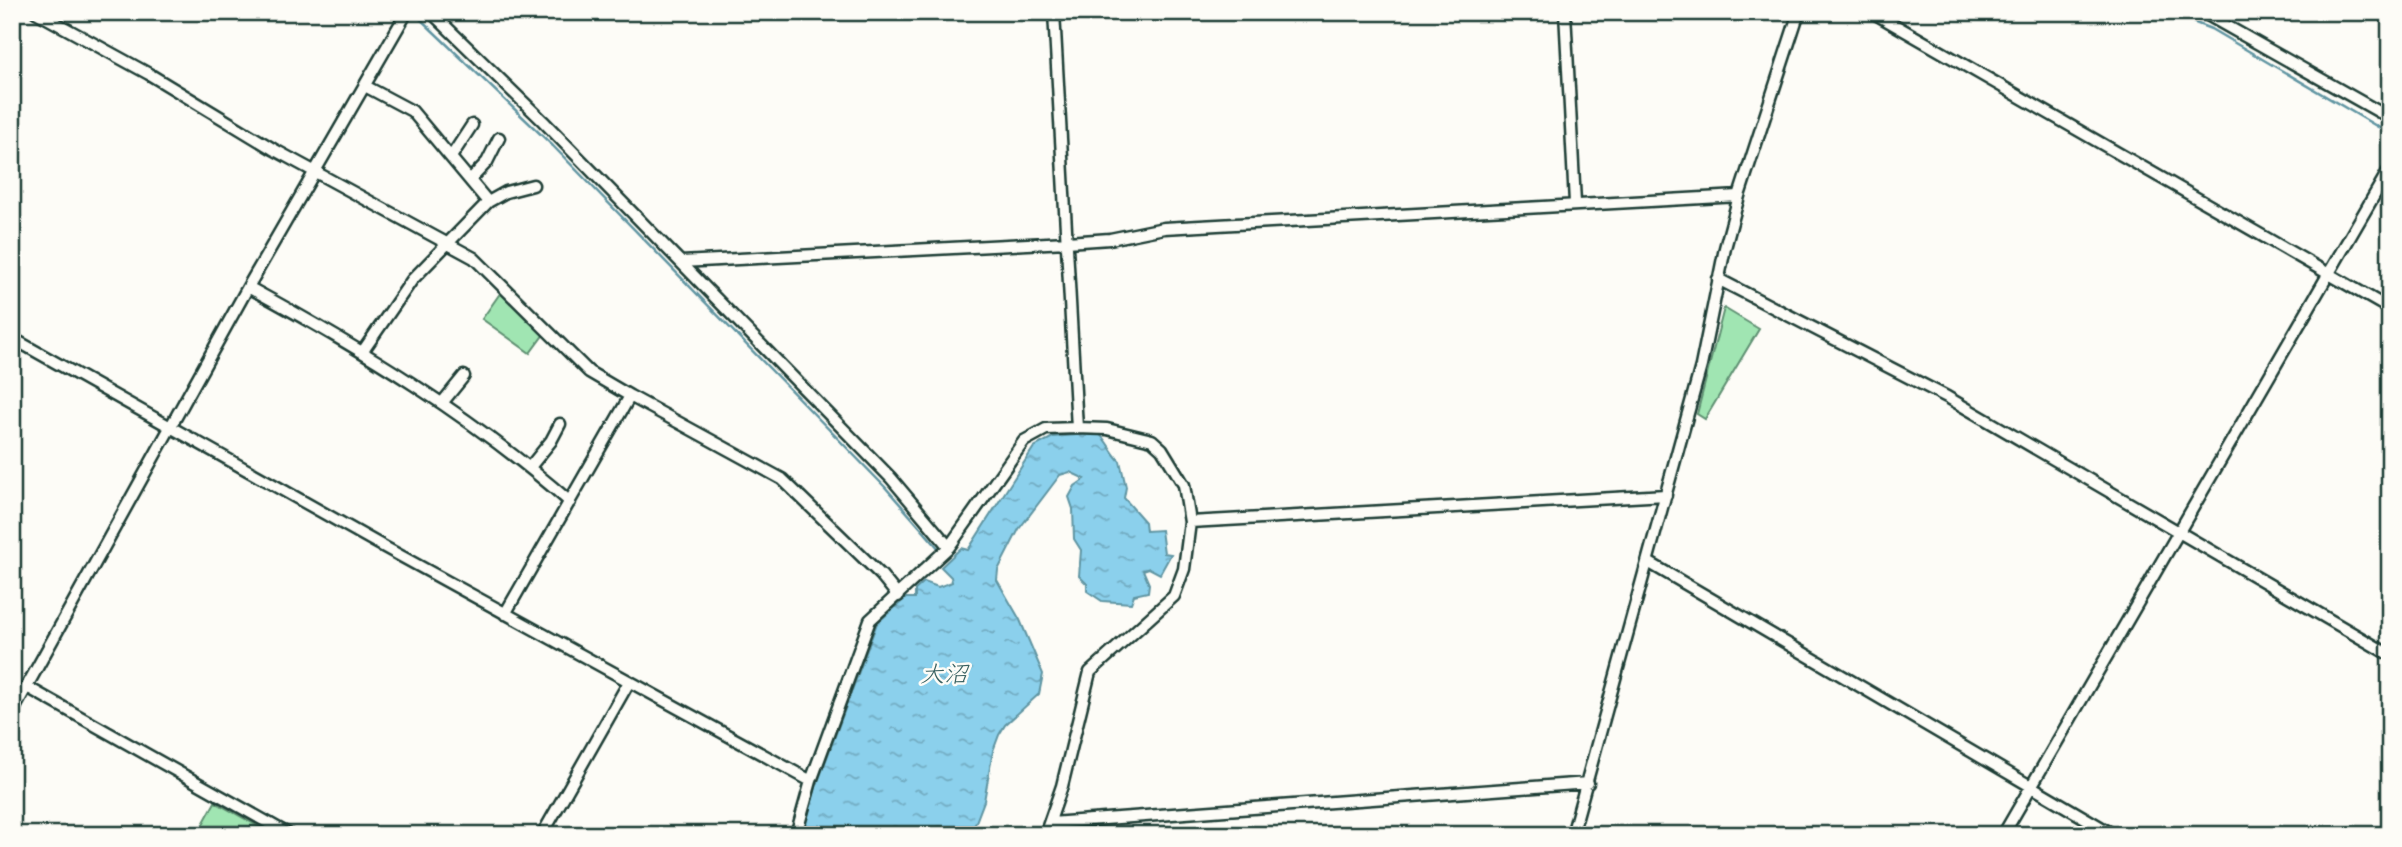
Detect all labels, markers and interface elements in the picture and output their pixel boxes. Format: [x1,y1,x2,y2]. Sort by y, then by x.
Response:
water label: 大沼 [920,659,970,694]

